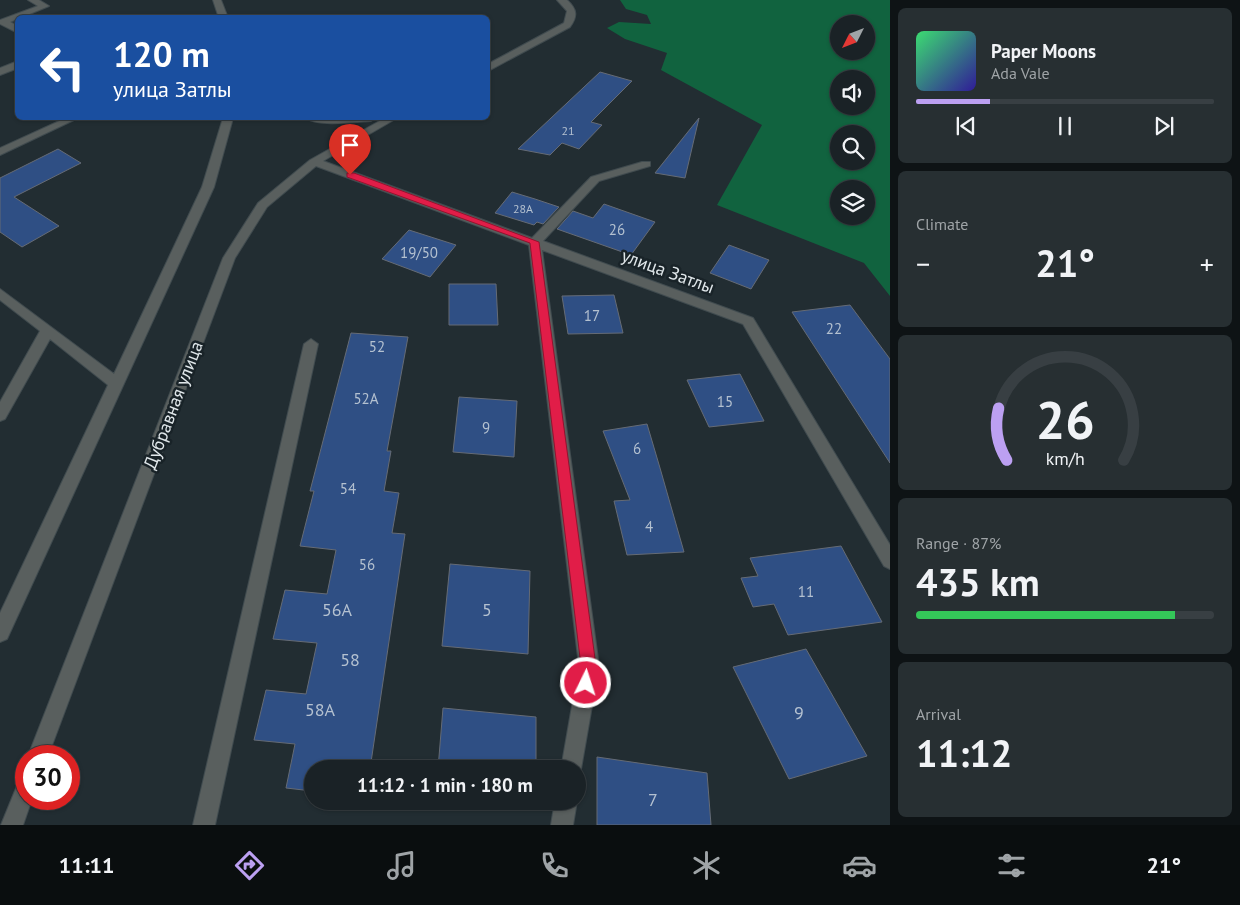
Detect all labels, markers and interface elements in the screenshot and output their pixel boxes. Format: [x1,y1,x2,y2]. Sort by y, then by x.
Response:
north arrow [830,15,875,60]
map controls [830,15,875,225]
text: 120 m [113,31,210,77]
icon: left [30,35,95,100]
text: Paper Moons [991,39,1096,63]
text: Ada Vale [991,63,1050,83]
button: sound [830,70,875,115]
text: улица Затлы [113,75,232,103]
icon: previous [952,112,980,140]
icon: pause [1051,112,1079,140]
icon: next [1150,112,1178,140]
house number: 21 [561,123,575,138]
pin [329,124,371,175]
button: search [830,125,875,170]
icon: arrive [336,131,364,159]
button: layers [830,180,875,225]
house number: 28А [513,201,533,216]
text: Climate [916,214,968,234]
house number: 26 [609,220,625,239]
text: 21° [1035,238,1095,287]
house number: 19/50 [400,243,438,262]
street label: улица Затлы [618,244,718,298]
text: − [916,245,930,282]
text: + [1200,245,1214,282]
house number: 17 [584,306,600,325]
house number: 22 [826,319,842,338]
house number: 52 [369,337,385,356]
street label: Дубравная улица [138,338,208,472]
text: 26 [1036,386,1094,453]
house number: 52А [353,389,379,408]
house number: 15 [717,392,733,411]
house number: 9 [482,418,490,437]
house number: 6 [633,439,641,458]
text: km/h [1045,447,1085,470]
house number: 54 [340,479,356,498]
house number: 4 [645,517,653,536]
text: Range · 87% [916,533,1001,553]
house number: 56 [359,555,375,574]
text: 435 km [916,557,1040,606]
house number: 11 [798,582,814,601]
house number: 56А [322,598,353,621]
house number: 5 [482,598,492,621]
house number: 58 [340,648,360,671]
position arrow [559,656,611,708]
house number: 58А [305,698,336,721]
house number: 9 [794,701,804,724]
text: Arrival [916,704,961,724]
text: 11:12 [916,728,1012,777]
speed limit sign: 30 [15,745,80,810]
text: 11:12 · 1 min · 180 m [357,773,533,797]
house number: 7 [648,788,658,811]
icon: directions [232,848,267,883]
icon: music [384,848,419,883]
icon: phone [537,848,572,883]
icon: climate [689,848,724,883]
icon: car [842,848,877,883]
icon: filters [994,848,1029,883]
text: 11:11 [59,851,115,879]
text: 21° [1147,851,1181,879]

